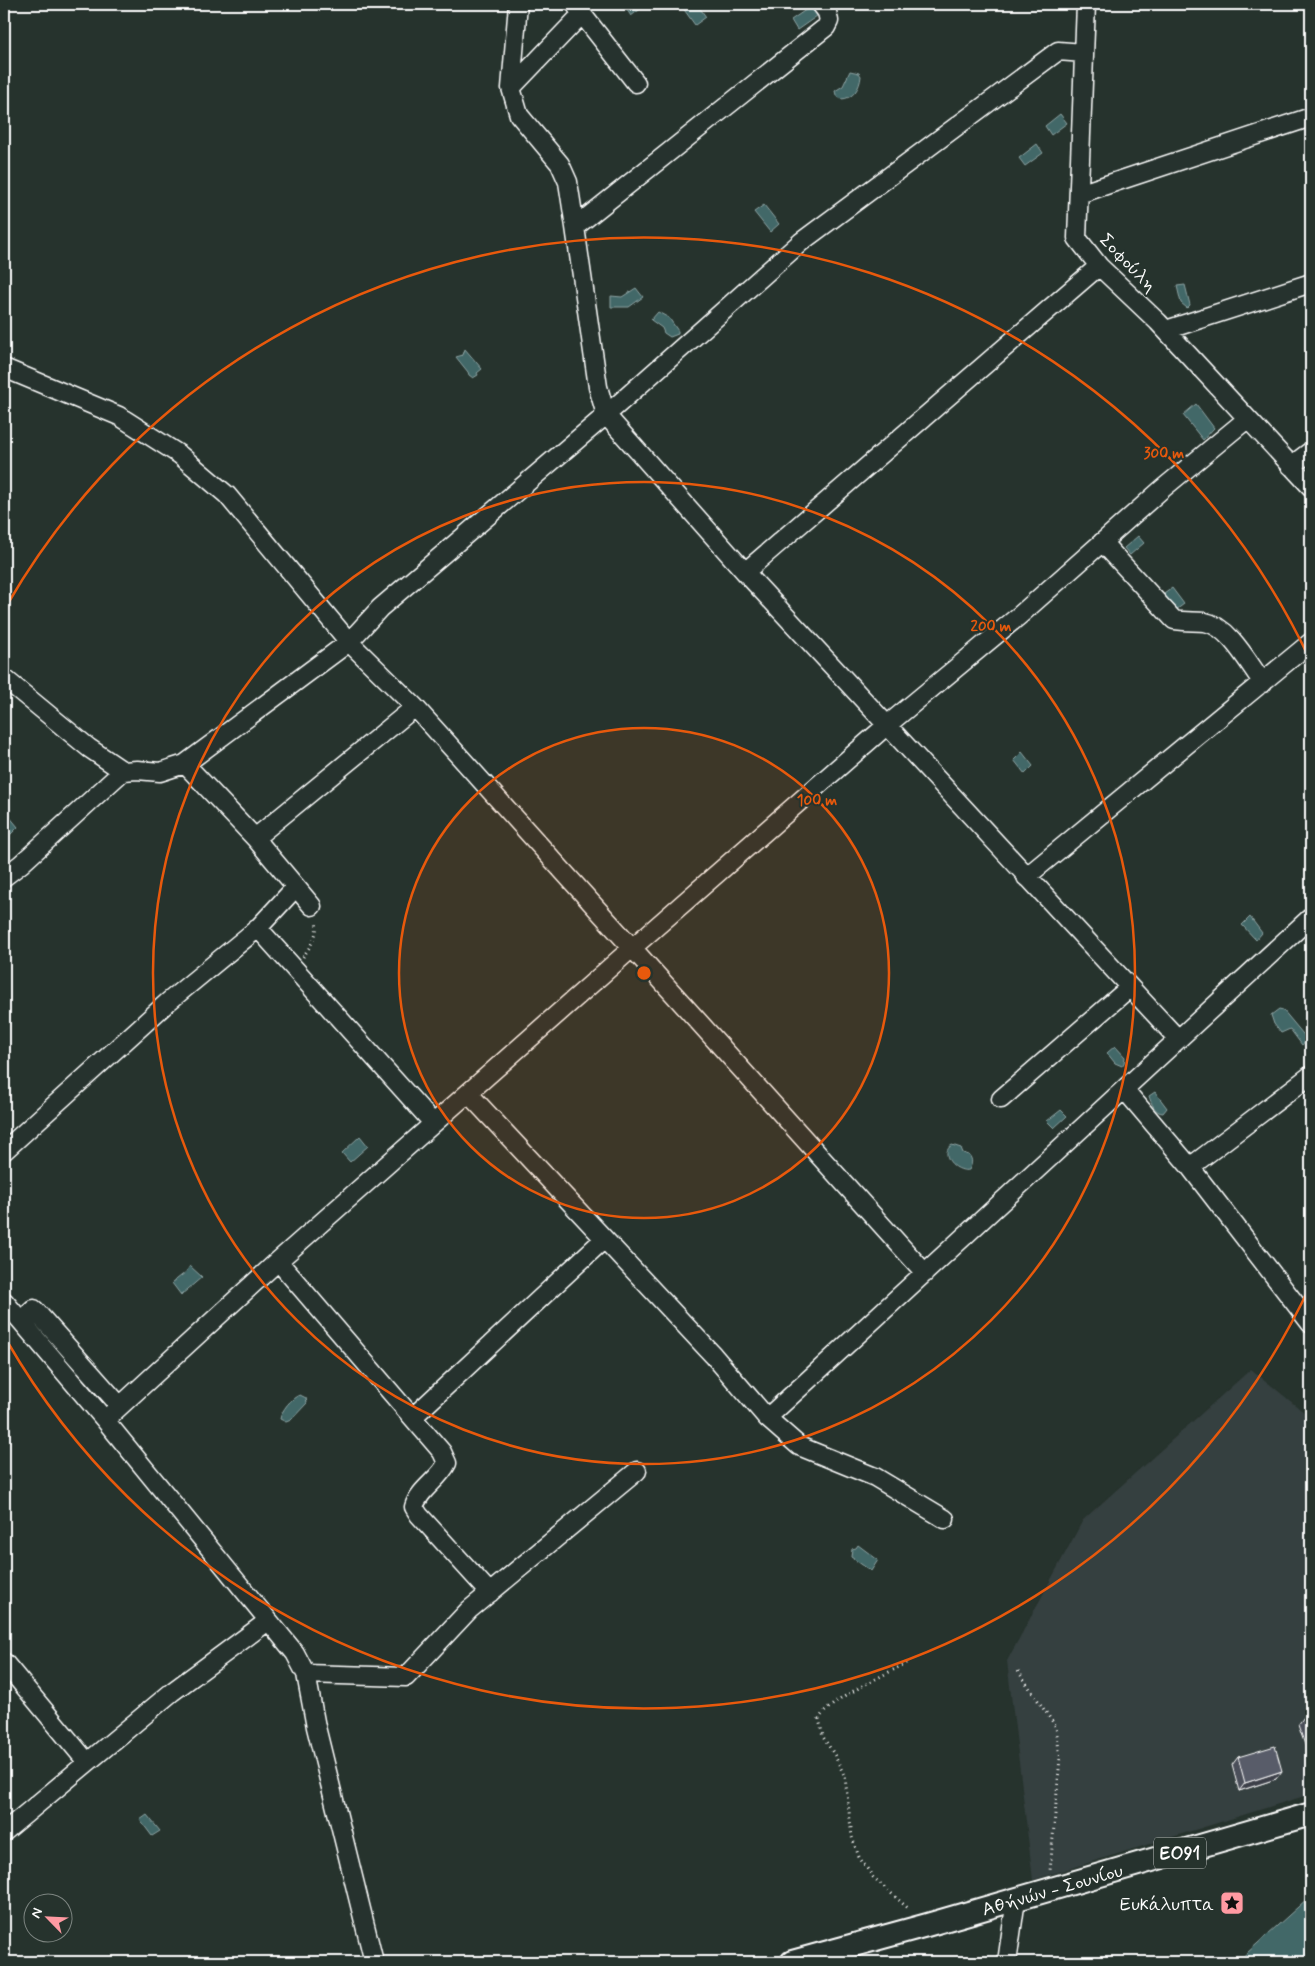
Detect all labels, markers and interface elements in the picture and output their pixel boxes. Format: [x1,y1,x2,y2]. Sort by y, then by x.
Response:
street label: Σοφούλη [1094,228,1162,298]
text: 300 m [1144,444,1184,464]
text: 200 m [971,617,1012,637]
text: 100 m [797,791,837,811]
centre of rings [635,964,653,982]
road number: ΕΟ91 [1154,1838,1206,1869]
street label: Αθήνών - Σουνίου [979,1858,1126,1923]
place icon: Ευκάλυπτα [1219,1890,1245,1916]
place label: Ευκάλυπτα [1120,1892,1214,1917]
north arrow [22,1894,72,1944]
text: N [27,1905,47,1921]

